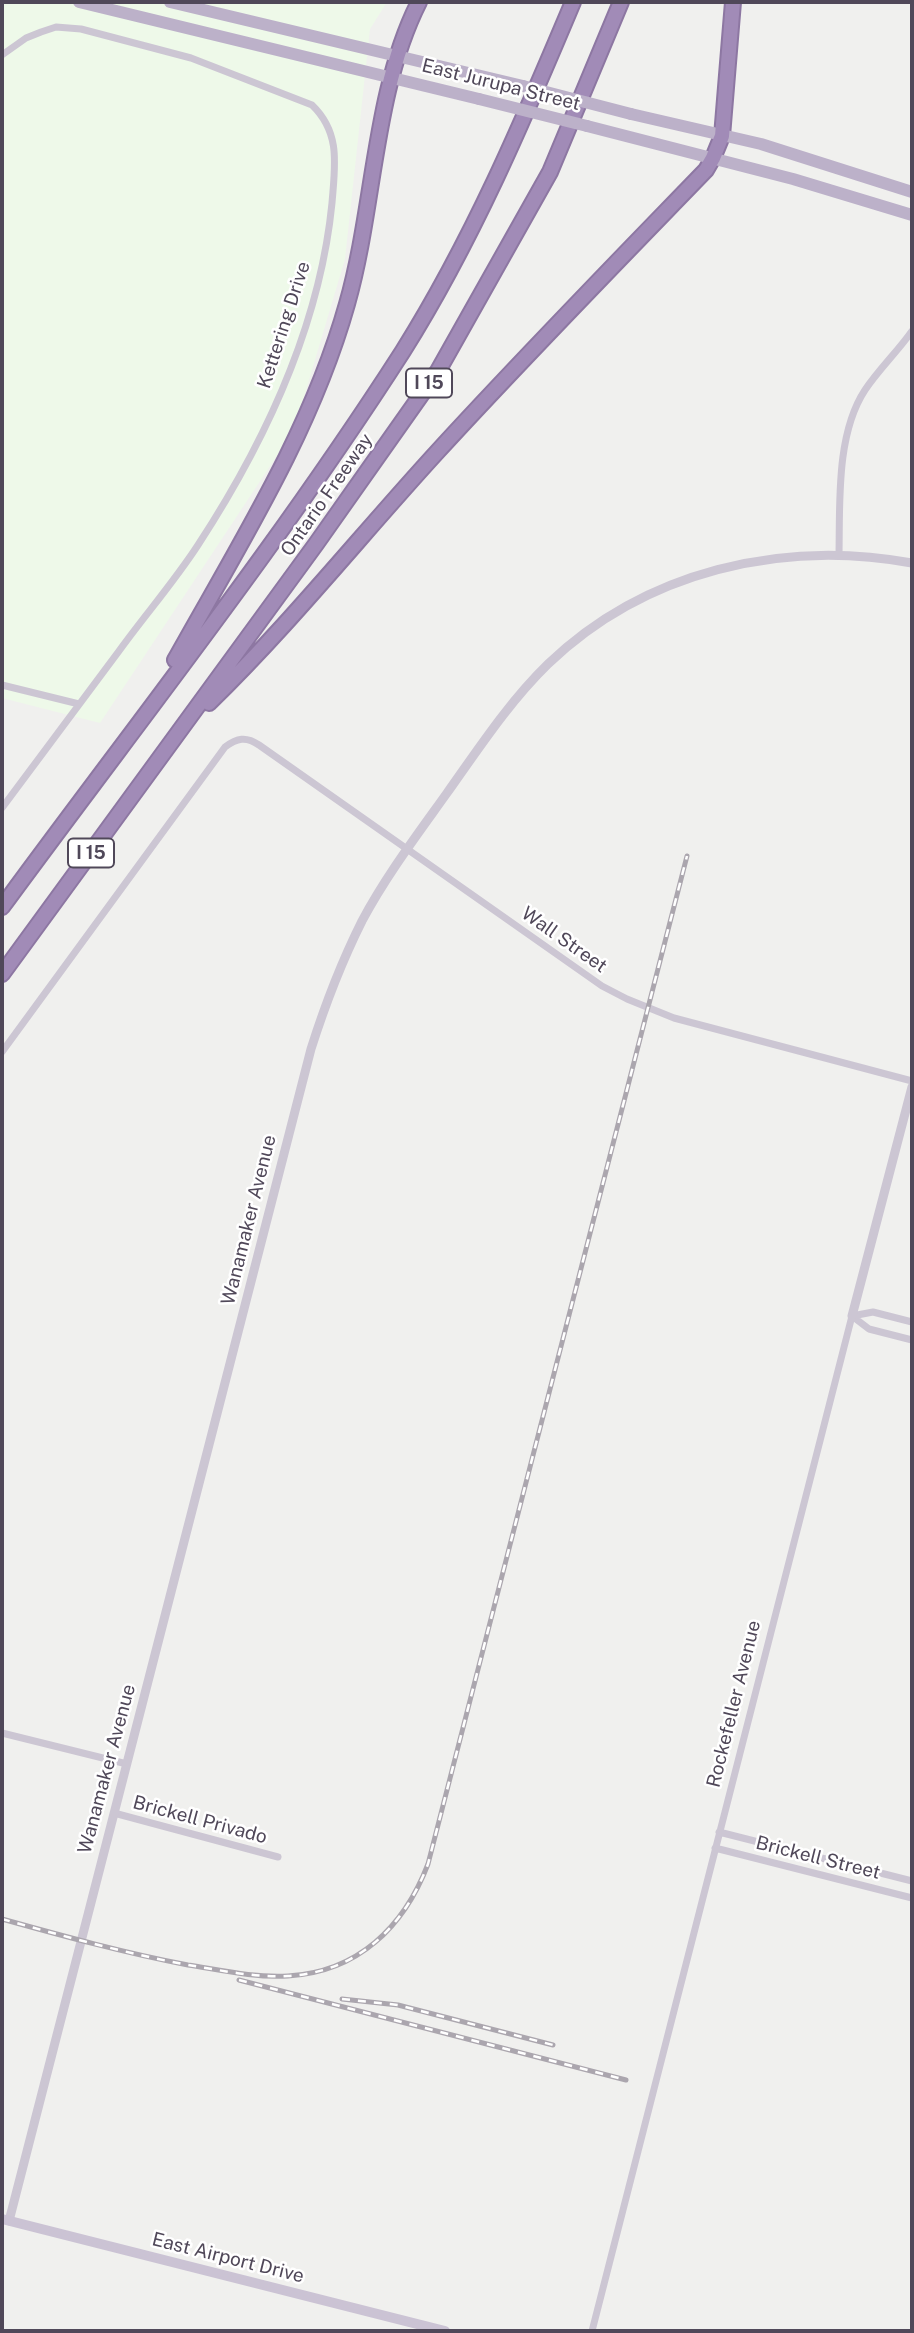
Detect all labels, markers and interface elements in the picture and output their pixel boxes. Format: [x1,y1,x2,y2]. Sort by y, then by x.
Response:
street label: East Jurupa Street [419,54,583,116]
street label: Kettering Drive [253,259,315,391]
road number: I 15 [406,368,452,398]
street label: Ontario Freeway [276,429,378,561]
road number: I 15 [68,838,114,868]
street label: Wall Street [517,902,611,978]
street label: Wanamaker Avenue [217,1133,281,1307]
street label: Rockefeller Avenue [702,1618,766,1790]
street label: Wanamaker Avenue [73,1682,141,1856]
street label: Brickell Privado [130,1791,270,1849]
street label: Brickell Street [753,1832,883,1884]
street label: East Airport Drive [150,2228,306,2288]

